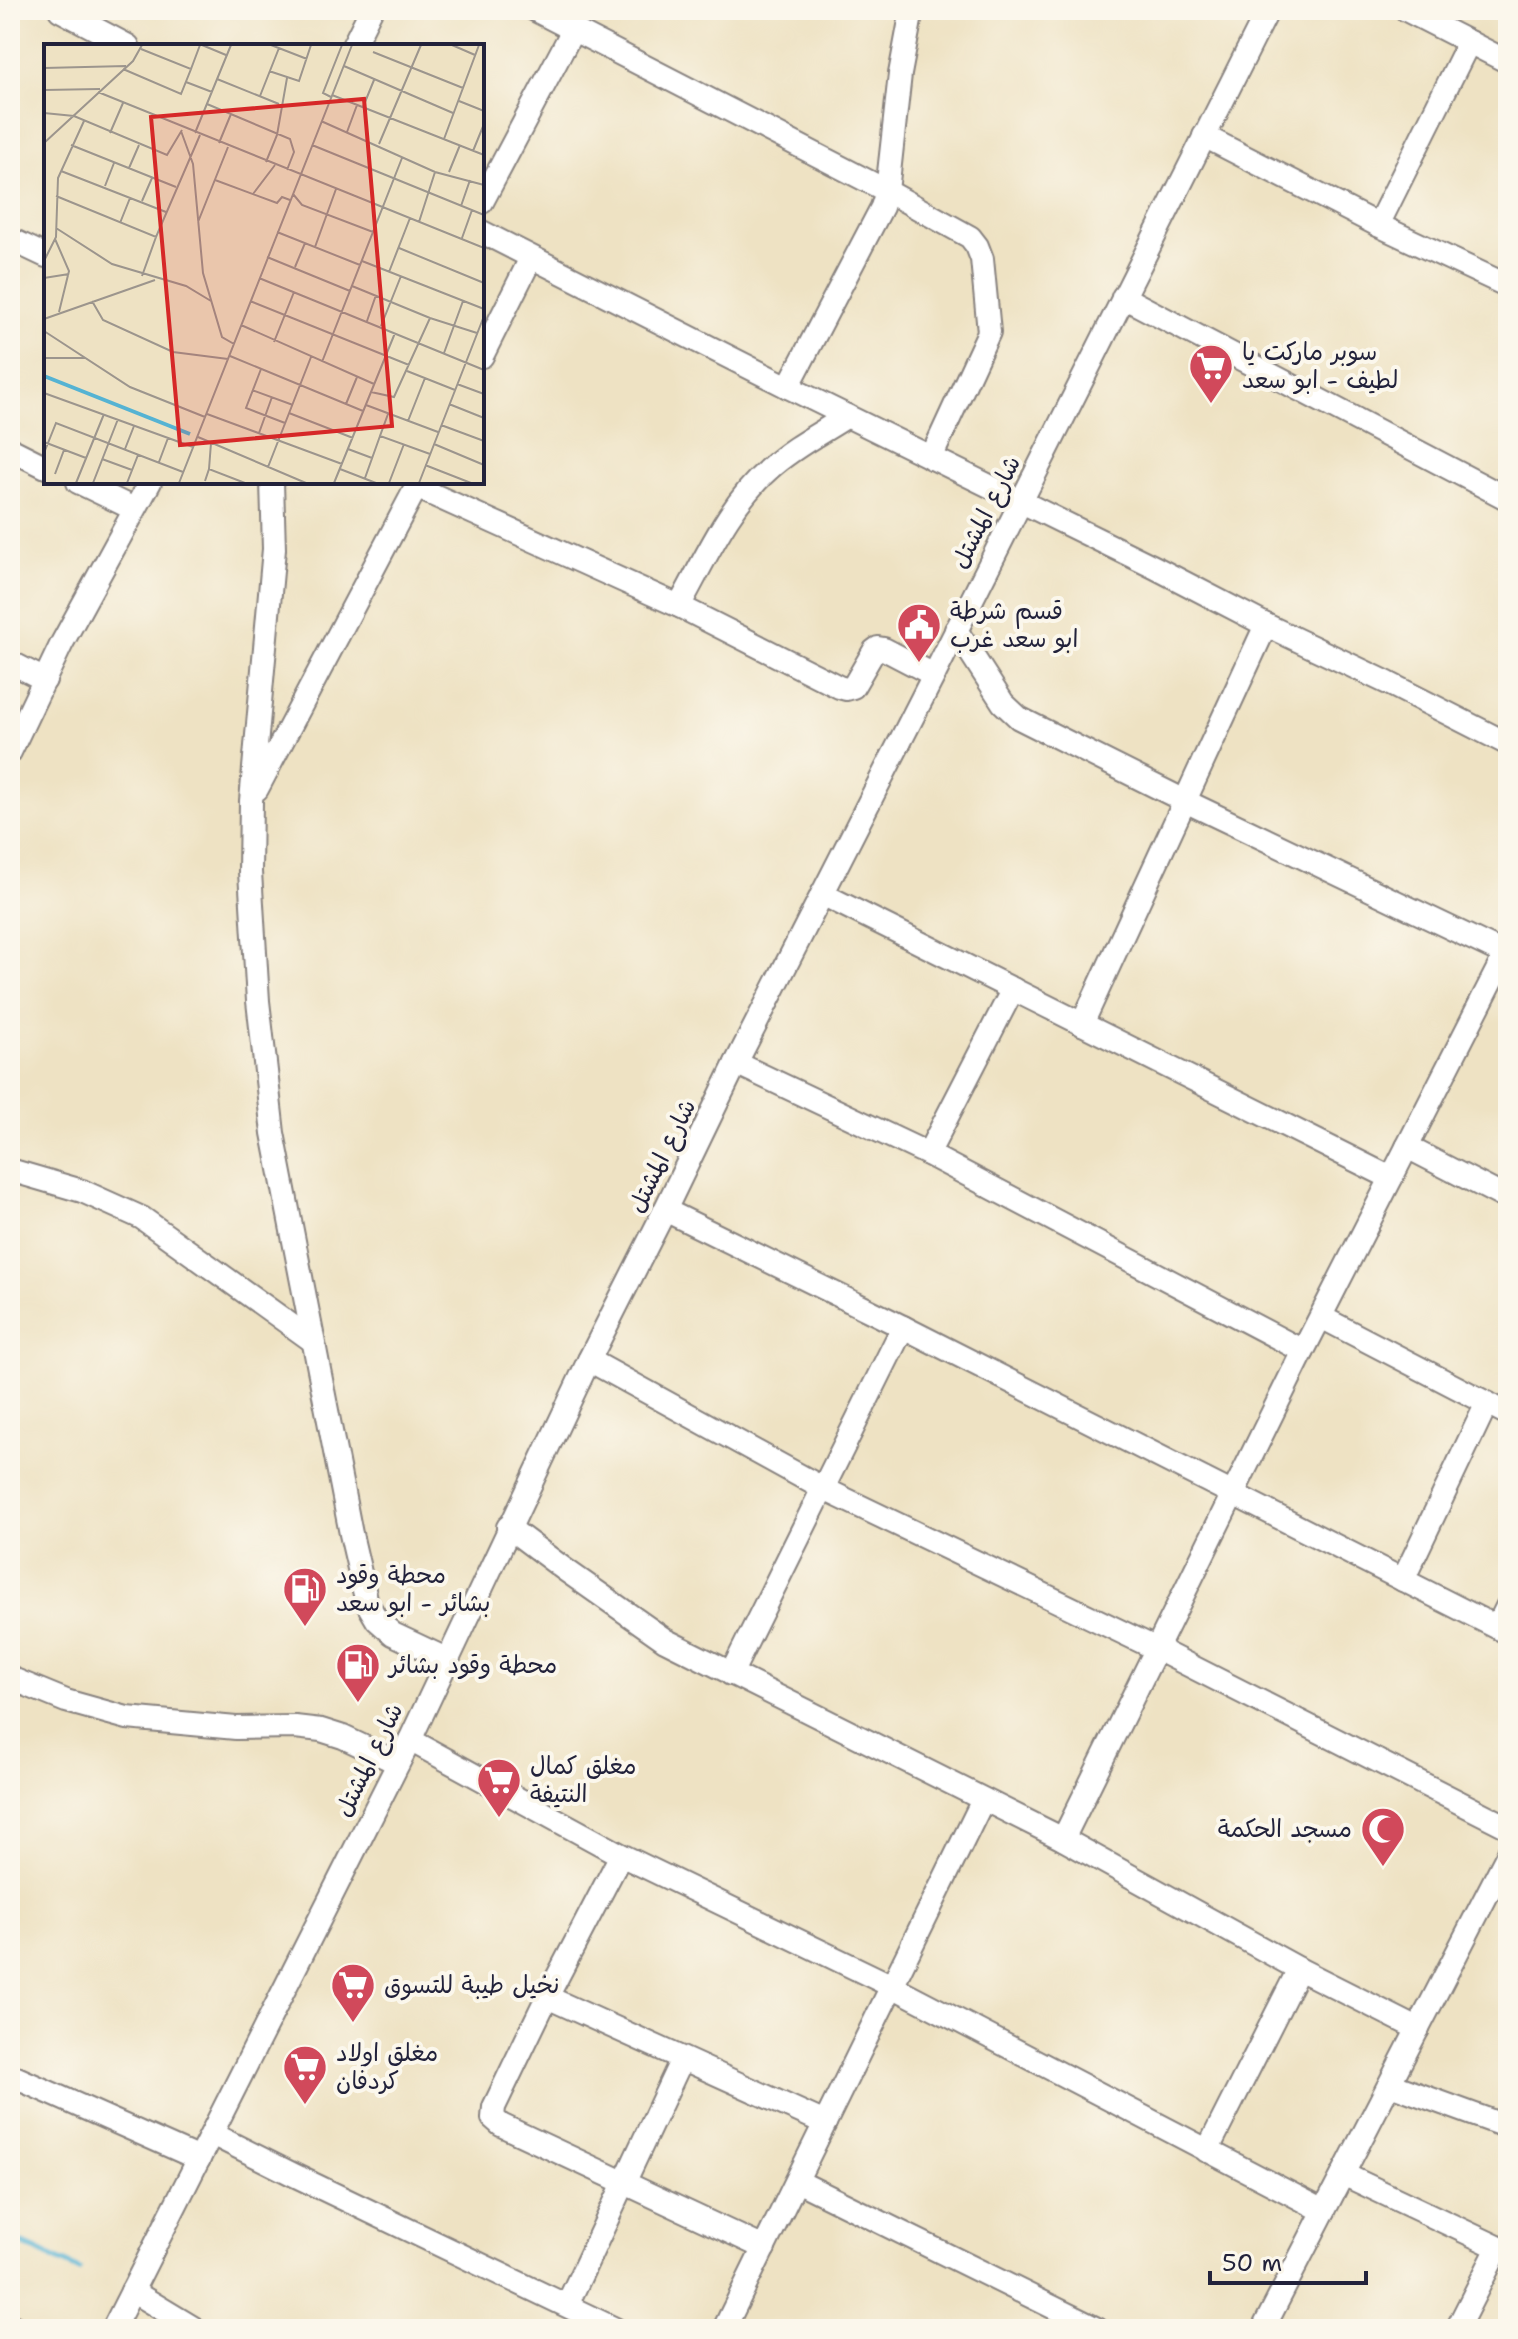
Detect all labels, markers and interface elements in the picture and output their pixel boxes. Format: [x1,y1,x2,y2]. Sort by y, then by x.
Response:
inset map [44,44,484,484]
place label: سوبر ماركت يا لطيف - ابو سعد [1242,336,1398,396]
supermarket icon: سوبر ماركت يا لطيف - ابو سعد [1187,342,1235,405]
street label: شارع المشتل [944,450,1029,575]
place label: قسم شرطة ابو سعد غرب [950,595,1078,655]
public building icon: قسم شرطة ابو سعد غرب [895,601,943,664]
street label: شارع المشتل [621,1094,704,1219]
place label: محطة وقود بشائر - ابو سعد [336,1559,490,1619]
fuel station icon: محطة وقود بشائر - ابو سعد [281,1565,329,1628]
fuel station icon: محطة وقود بشائر [334,1641,382,1704]
place label: محطة وقود بشائر [387,1649,557,1681]
street label: شارع المشتل [328,1698,411,1823]
place label: مغلق كمال النتيفة [530,1750,637,1810]
supermarket icon: مغلق كمال النتيفة [475,1756,523,1819]
mosque icon: مسجد الحكمة [1359,1805,1407,1868]
place label: مسجد الحكمة [1218,1813,1352,1845]
supermarket icon: نخيل طيبة للتسوق [329,1961,377,2024]
place label: نخيل طيبة للتسوق [384,1969,559,2001]
place label: مغلق اولاد كردفان [336,2037,438,2097]
supermarket icon: مغلق اولاد كردفان [281,2043,329,2106]
scale bar [1210,2235,1366,2285]
text: 50 m [1222,2247,1282,2279]

